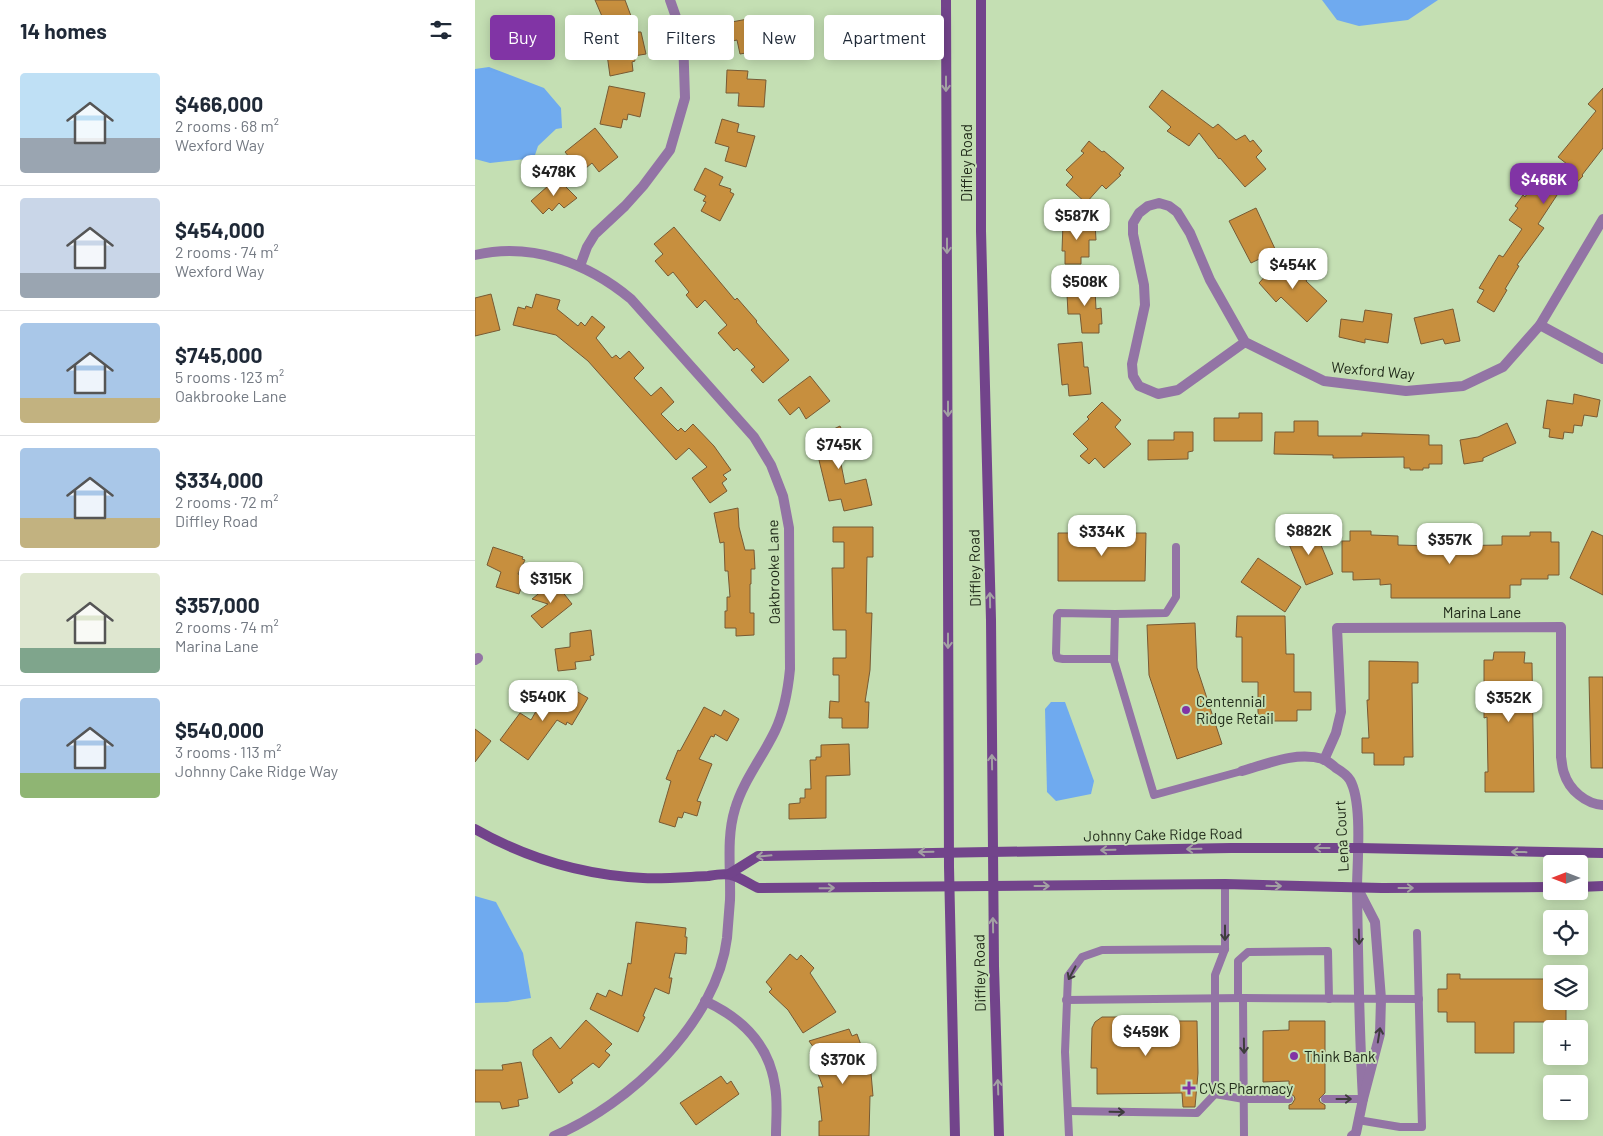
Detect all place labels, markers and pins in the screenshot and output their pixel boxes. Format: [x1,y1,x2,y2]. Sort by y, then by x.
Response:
pin: $478K [519,154,589,197]
pin: $466K [1509,162,1579,205]
pin: $587K [1042,198,1112,241]
pin: $454K [1258,248,1328,290]
pin: $508K [1050,264,1120,307]
pin: $745K [804,428,874,470]
pin: $334K [1067,514,1137,557]
pin: $882K [1274,514,1344,556]
pin: $357K [1415,522,1485,565]
pin: $315K [516,562,586,604]
pin: $540K [508,680,578,722]
pin: $352K [1474,680,1544,723]
place label: Centennial Ridge Retail [1196,692,1274,727]
marker: Centennial Ridge Retail [1180,704,1192,716]
pin: $459K [1111,1014,1181,1057]
pin: $370K [808,1042,878,1085]
place label: Think Bank [1304,1047,1376,1065]
marker: Think Bank [1288,1050,1300,1062]
place label: CVS Pharmacy [1199,1079,1293,1097]
marker: CVS Pharmacy [1183,1082,1195,1094]

